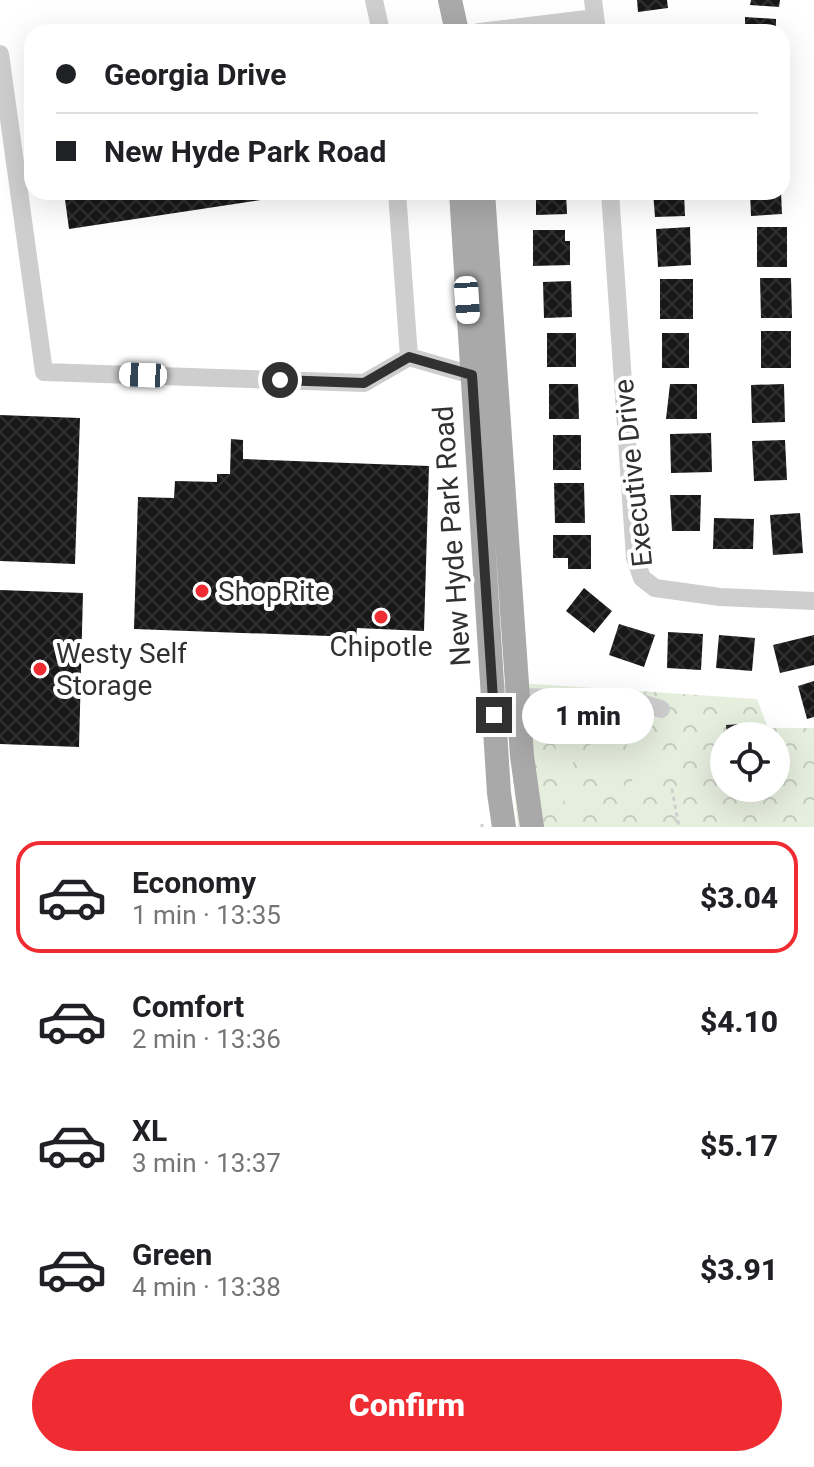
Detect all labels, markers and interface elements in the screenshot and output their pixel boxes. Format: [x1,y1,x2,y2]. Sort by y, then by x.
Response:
text: Georgia Drive [104,57,287,92]
text: New Hyde Park Road [104,134,386,169]
car [453,275,481,325]
car [119,362,167,388]
route start [262,362,298,398]
street label: Executive Drive [607,378,659,568]
street label: New Hyde Park Road [426,405,478,667]
place label: ShopRite [218,575,330,608]
marker: ShopRite [193,582,211,600]
marker: Chipotle [372,608,390,626]
place label: Chipotle [330,630,432,663]
place label: Westy Self Storage [56,637,187,702]
marker: Westy Self Storage [31,660,49,678]
callout: 1 min [522,687,654,743]
route end [476,697,512,733]
text: 1 min [555,701,621,731]
map controls [710,722,790,802]
button: locate [710,722,790,802]
icon: car [36,861,108,933]
text: Economy [132,865,256,900]
text: $3.04 [700,880,778,915]
text: 1 min · 13:35 [132,900,281,930]
icon: car [36,985,108,1057]
text: Comfort [132,989,244,1024]
text: $4.10 [700,1004,778,1039]
text: 2 min · 13:36 [132,1024,281,1054]
icon: car [36,1109,108,1181]
text: XL [132,1113,167,1148]
text: $5.17 [700,1128,778,1163]
text: 3 min · 13:37 [132,1148,281,1178]
icon: car [36,1233,108,1305]
text: Green [132,1237,212,1272]
text: $3.91 [700,1252,778,1287]
text: 4 min · 13:38 [132,1272,281,1302]
button: Confirm [32,1359,782,1451]

